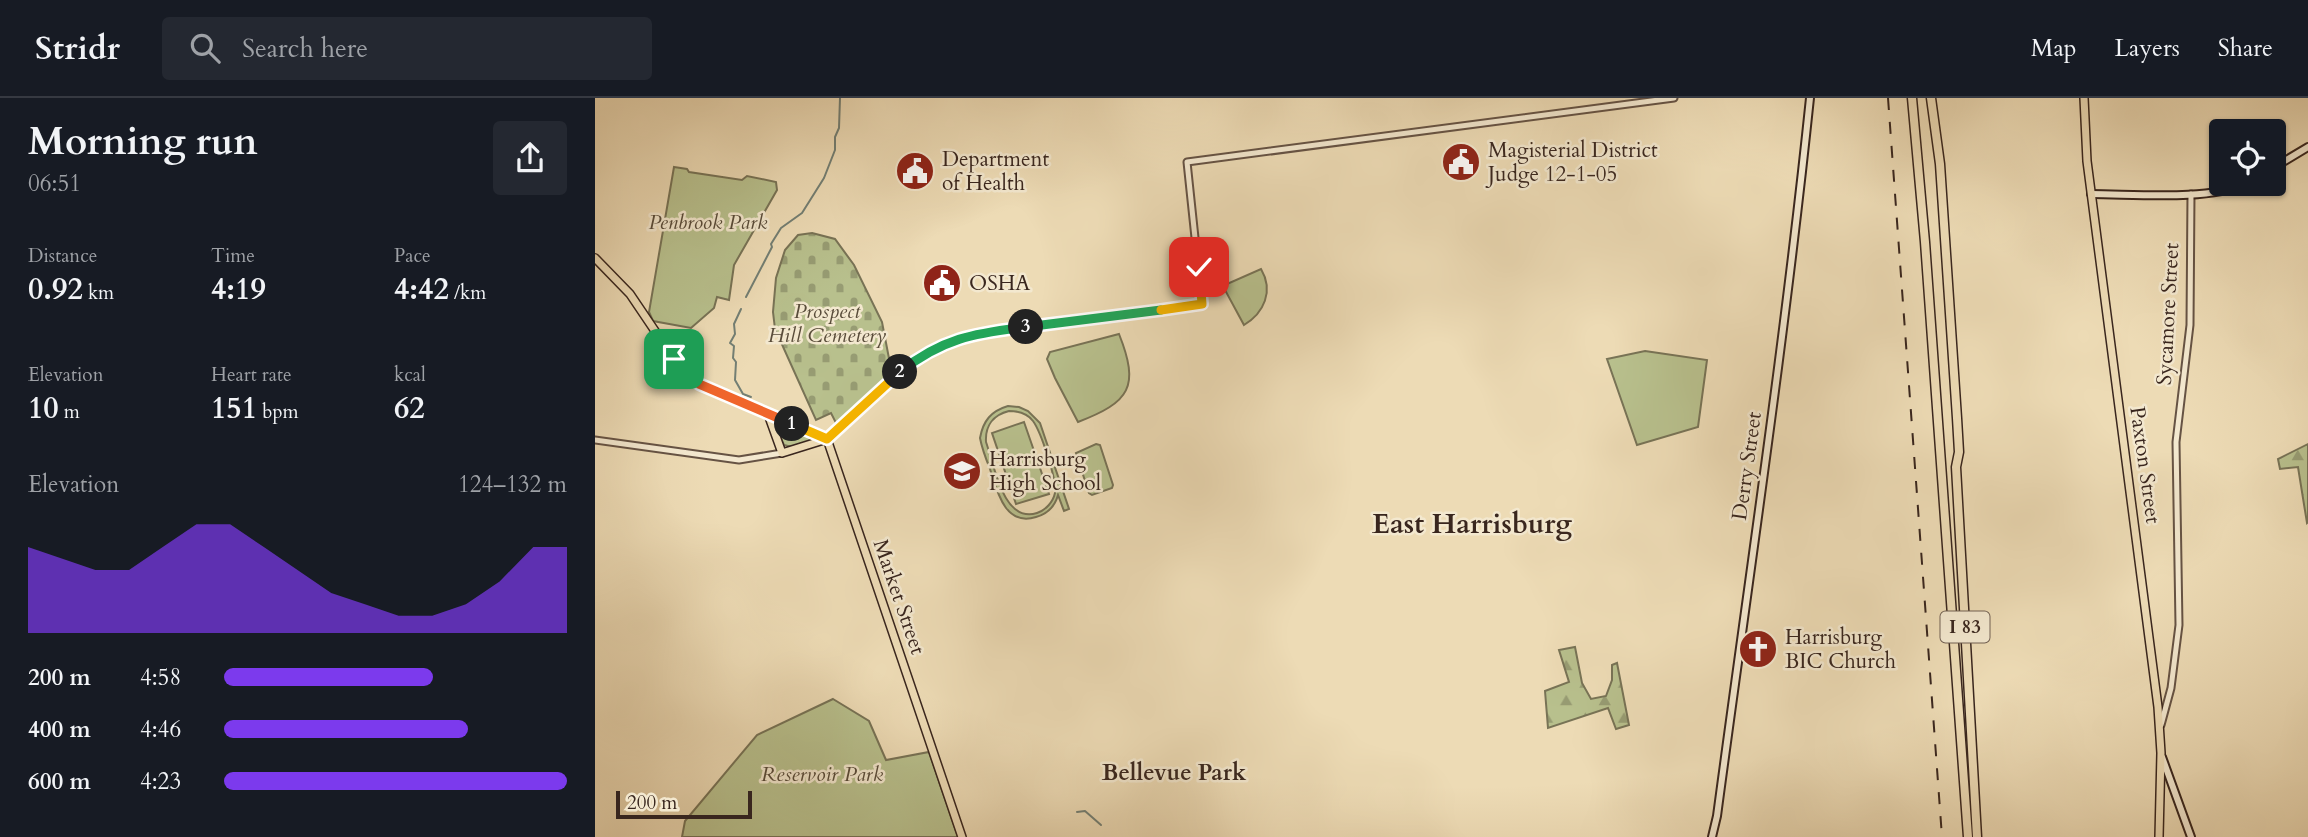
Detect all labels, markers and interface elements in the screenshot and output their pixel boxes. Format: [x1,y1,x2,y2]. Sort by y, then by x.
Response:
search box [162,17,652,80]
text: Stridr [35,26,120,71]
icon: search [186,29,224,67]
text: Search here [242,31,368,66]
text: Map [2031,32,2077,65]
text: Layers [2115,32,2180,65]
text: Share [2218,32,2273,65]
text: Morning run [28,116,258,168]
map controls [2209,119,2286,196]
button: locate [2209,119,2286,196]
button: share [493,121,567,195]
place label: Magisterial District Judge 12-1-05 [1485,136,1658,189]
public building icon: Magisterial District Judge 12-1-05 [1440,141,1482,183]
place label: Department of Health [942,145,1049,198]
public building icon: Department of Health [894,150,936,192]
text: 06:51 [28,168,81,199]
park label: Penbrook Park [649,208,768,237]
pin [1169,237,1229,297]
street label: Sycamore Street [2150,242,2186,386]
text: Distance [28,243,97,269]
text: Time [211,243,255,269]
text: Pace [394,243,431,269]
icon: check [1180,248,1218,286]
public building icon: OSHA [921,262,963,304]
text: 0.92 [28,269,83,310]
text: 4:19 [211,269,266,310]
text: 4:42 [394,269,449,310]
place label: OSHA [969,269,1030,298]
text: km [83,280,114,306]
text: /km [449,280,486,306]
park label: Prospect Hill Cemetery [768,297,886,350]
pin: 3 [1009,310,1043,344]
text: 3 [1021,313,1030,339]
pin [644,329,704,389]
icon: arrive [655,340,693,378]
pin: 2 [883,354,917,390]
text: 2 [895,358,904,384]
text: Elevation [28,362,103,388]
text: Heart rate [211,362,292,388]
text: kcal [394,362,426,388]
text: 10 [28,388,59,429]
text: 151 [211,388,257,429]
text: 62 [394,388,425,429]
text: m [59,399,80,425]
text: bpm [257,399,299,425]
street label: Paxton Street [2122,405,2168,526]
pin: 1 [775,406,809,442]
text: 1 [787,410,796,436]
street label: Derry Street [1725,410,1769,522]
place label: Harrisburg High School [989,445,1101,498]
school or university icon: Harrisburg High School [941,450,983,492]
text: Elevation [28,469,119,500]
text: 124–132 m [458,469,567,500]
district label: East Harrisburg [1372,505,1572,543]
street label: Market Street [866,536,932,659]
road number: I 83 [1941,612,1989,642]
place label: Harrisburg BIC Church [1785,623,1896,676]
church icon: Harrisburg BIC Church [1737,628,1779,670]
text: 200 m [28,662,91,693]
text: 4:58 [140,662,181,693]
text: 400 m [28,714,91,745]
text: 4:46 [140,714,181,745]
district label: Bellevue Park [1102,757,1247,788]
park label: Reservoir Park [761,760,884,789]
text: 600 m [28,766,91,797]
text: 4:23 [140,766,181,797]
scale bar [616,788,753,820]
text: 200 m [627,790,677,816]

